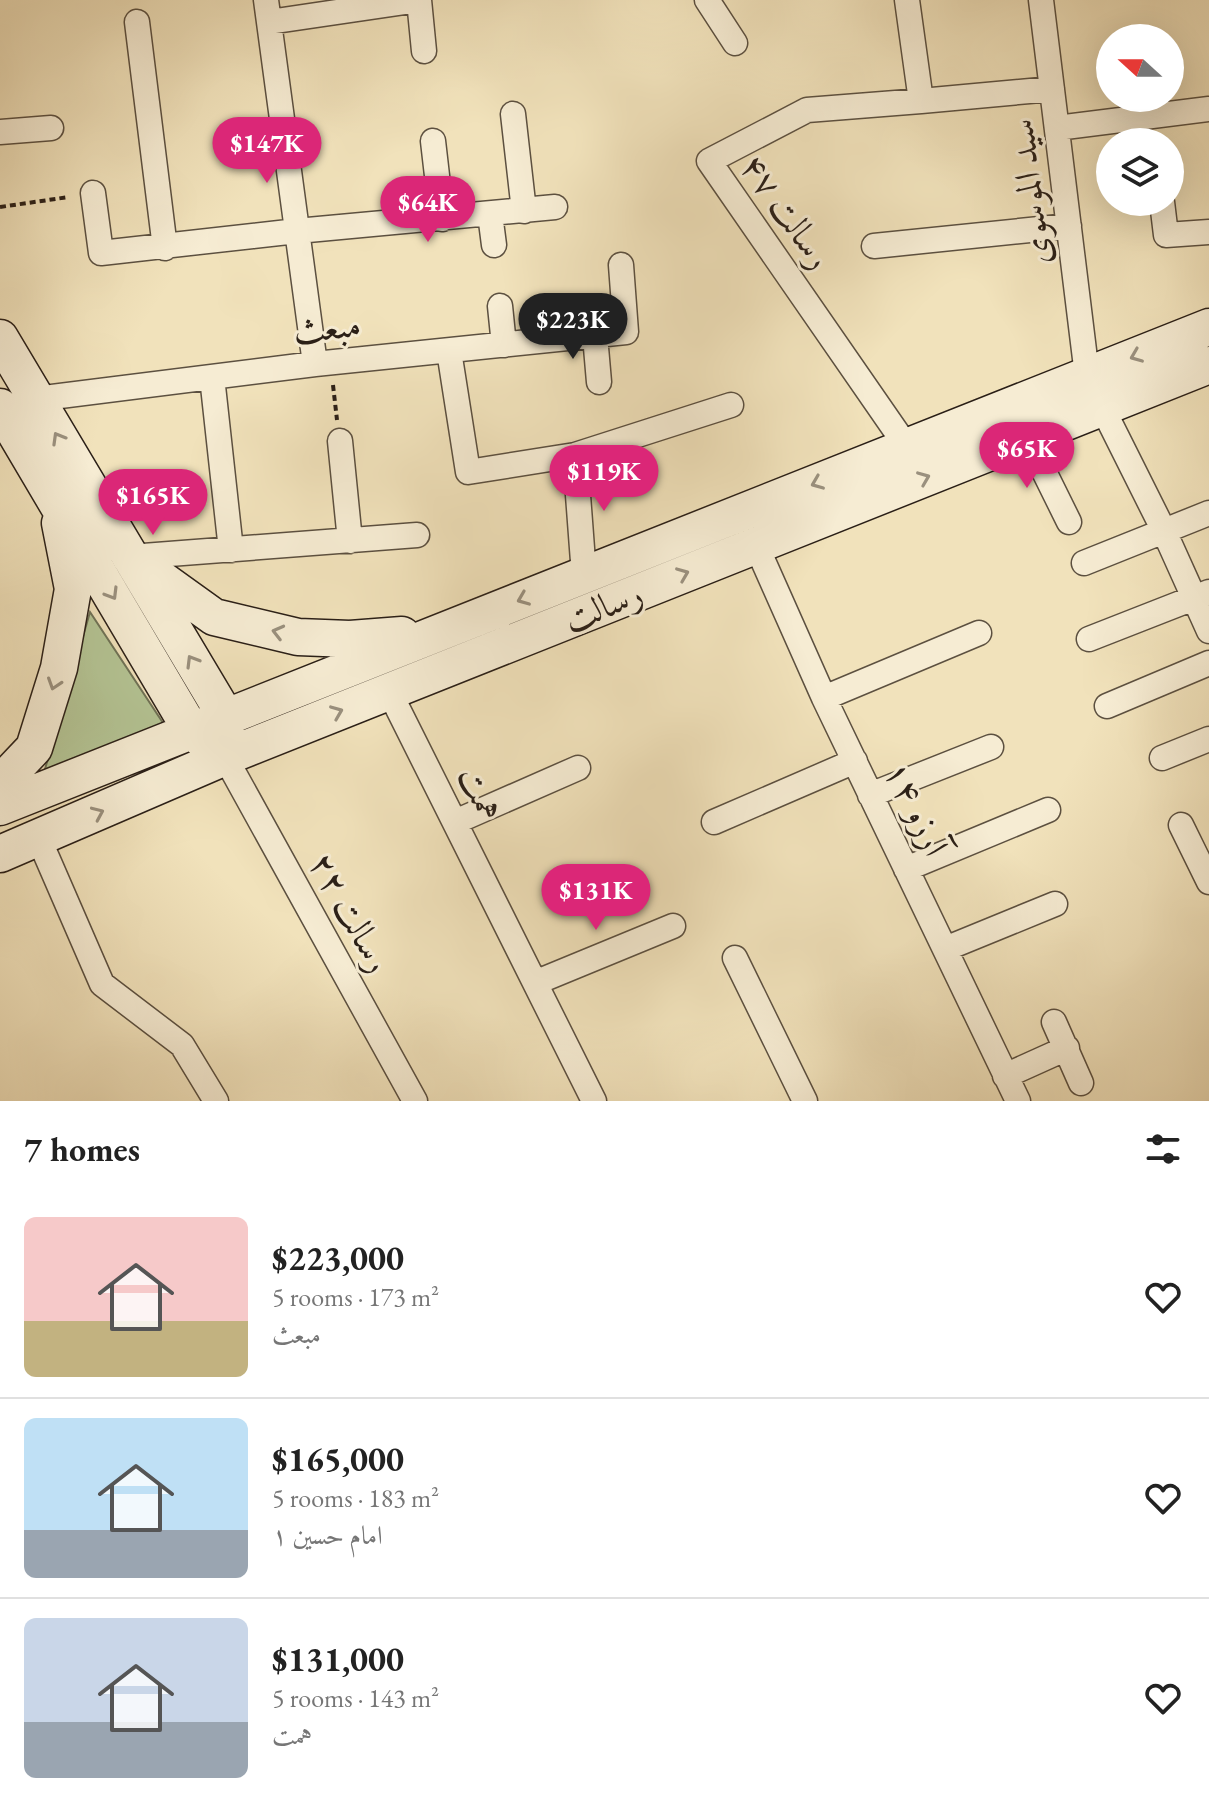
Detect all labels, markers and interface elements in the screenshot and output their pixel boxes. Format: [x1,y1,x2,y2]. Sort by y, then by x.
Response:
north arrow [1096,24,1184,112]
map controls [1096,24,1184,216]
street label: سید الموسوی [997,116,1061,268]
pin: $147K [211,117,323,185]
text: $147K [230,126,304,160]
button: layers [1096,128,1184,216]
street label: رسالت ۴۷ [730,144,844,278]
pin: $64K [381,176,475,244]
text: $64K [398,185,458,219]
pin: $223K [517,293,629,361]
street label: مبعث [291,300,363,354]
text: $223K [536,302,610,336]
one-way arrow [1130,346,1144,362]
pin: $65K [980,422,1074,490]
text: $65K [997,431,1057,465]
one-way arrow [52,432,68,447]
pin: $119K [548,445,660,513]
text: $119K [567,454,641,488]
pin: $165K [97,469,209,537]
one-way arrow [916,471,930,488]
one-way arrow [811,473,825,489]
text: $165K [116,478,190,512]
one-way arrow [675,567,689,584]
street label: رسالت [557,569,649,643]
one-way arrow [102,585,118,600]
one-way arrow [517,590,531,606]
one-way arrow [272,624,285,641]
one-way arrow [187,655,202,670]
one-way arrow [47,677,63,691]
one-way arrow [329,705,343,722]
street label: ۱۴ آرزو [874,753,962,867]
street label: همت [447,757,515,829]
one-way arrow [90,807,104,823]
street label: رسالت ۲۲ [299,844,403,980]
pin: $131K [540,864,652,932]
text: $131K [559,873,633,907]
text: 7 homes [24,1127,140,1171]
icon: filters [1141,1127,1185,1171]
text: $223,000 [272,1236,404,1280]
icon: home [88,1249,184,1345]
icon: heart [1141,1275,1185,1319]
text: 5 rooms · 173 m² [272,1280,439,1314]
text: مبعث [272,1317,321,1351]
text: $165,000 [272,1437,404,1481]
icon: home [88,1450,184,1546]
icon: heart [1141,1476,1185,1520]
text: 5 rooms · 183 m² [272,1481,439,1515]
text: امام حسین ۱ [272,1518,383,1552]
text: $131,000 [272,1637,404,1681]
icon: home [88,1650,184,1746]
icon: heart [1141,1676,1185,1720]
text: 5 rooms · 143 m² [272,1681,439,1715]
text: همت [272,1718,312,1752]

